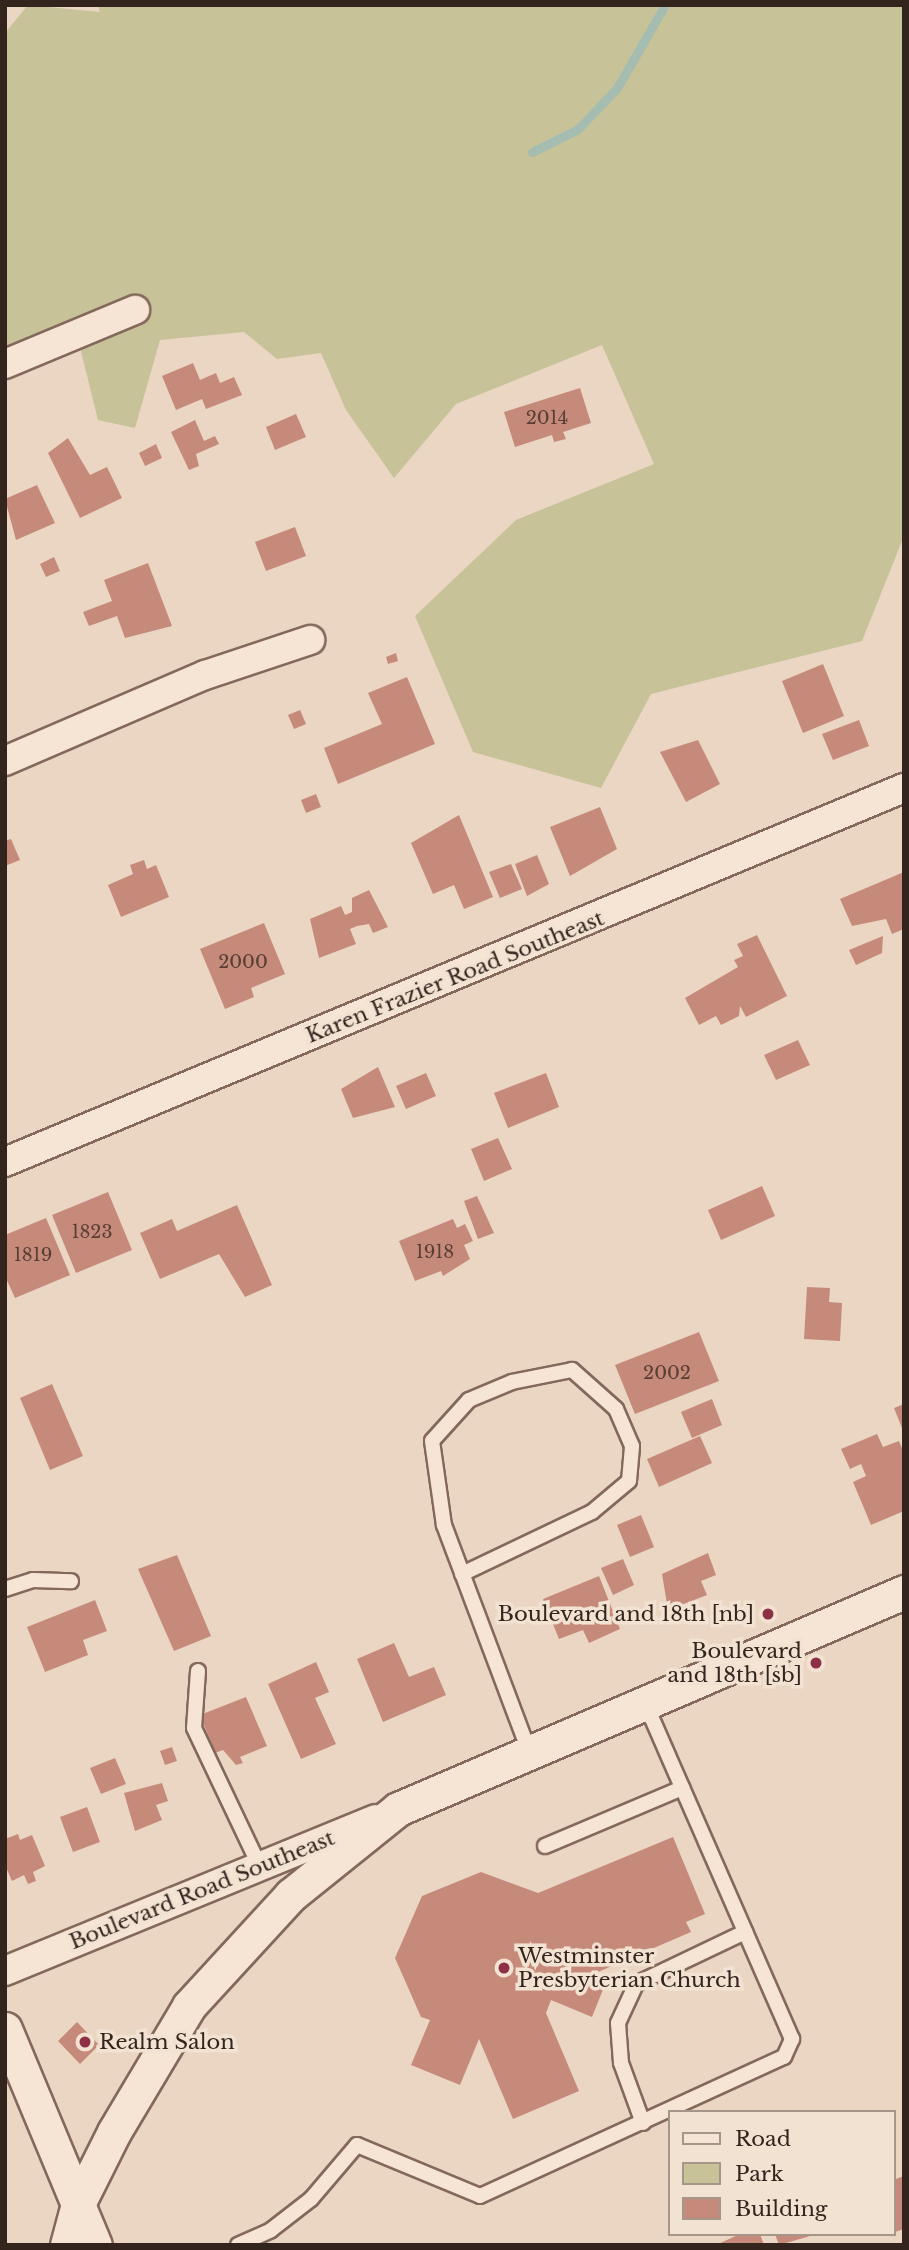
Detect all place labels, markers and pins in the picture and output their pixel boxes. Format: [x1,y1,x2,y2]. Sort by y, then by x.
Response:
place label: Boulevard and 18th [nb] [498,1601,754,1627]
marker: Boulevard and 18th [nb] [760,1606,776,1622]
place label: Boulevard and 18th [sb] [668,1638,802,1688]
marker: Boulevard and 18th [sb] [808,1655,824,1671]
place label: Westminster Presbyterian Church [518,1943,741,1993]
marker: Westminster Presbyterian Church [496,1960,512,1976]
place label: Realm Salon [99,2029,235,2055]
marker: Realm Salon [77,2034,93,2050]

